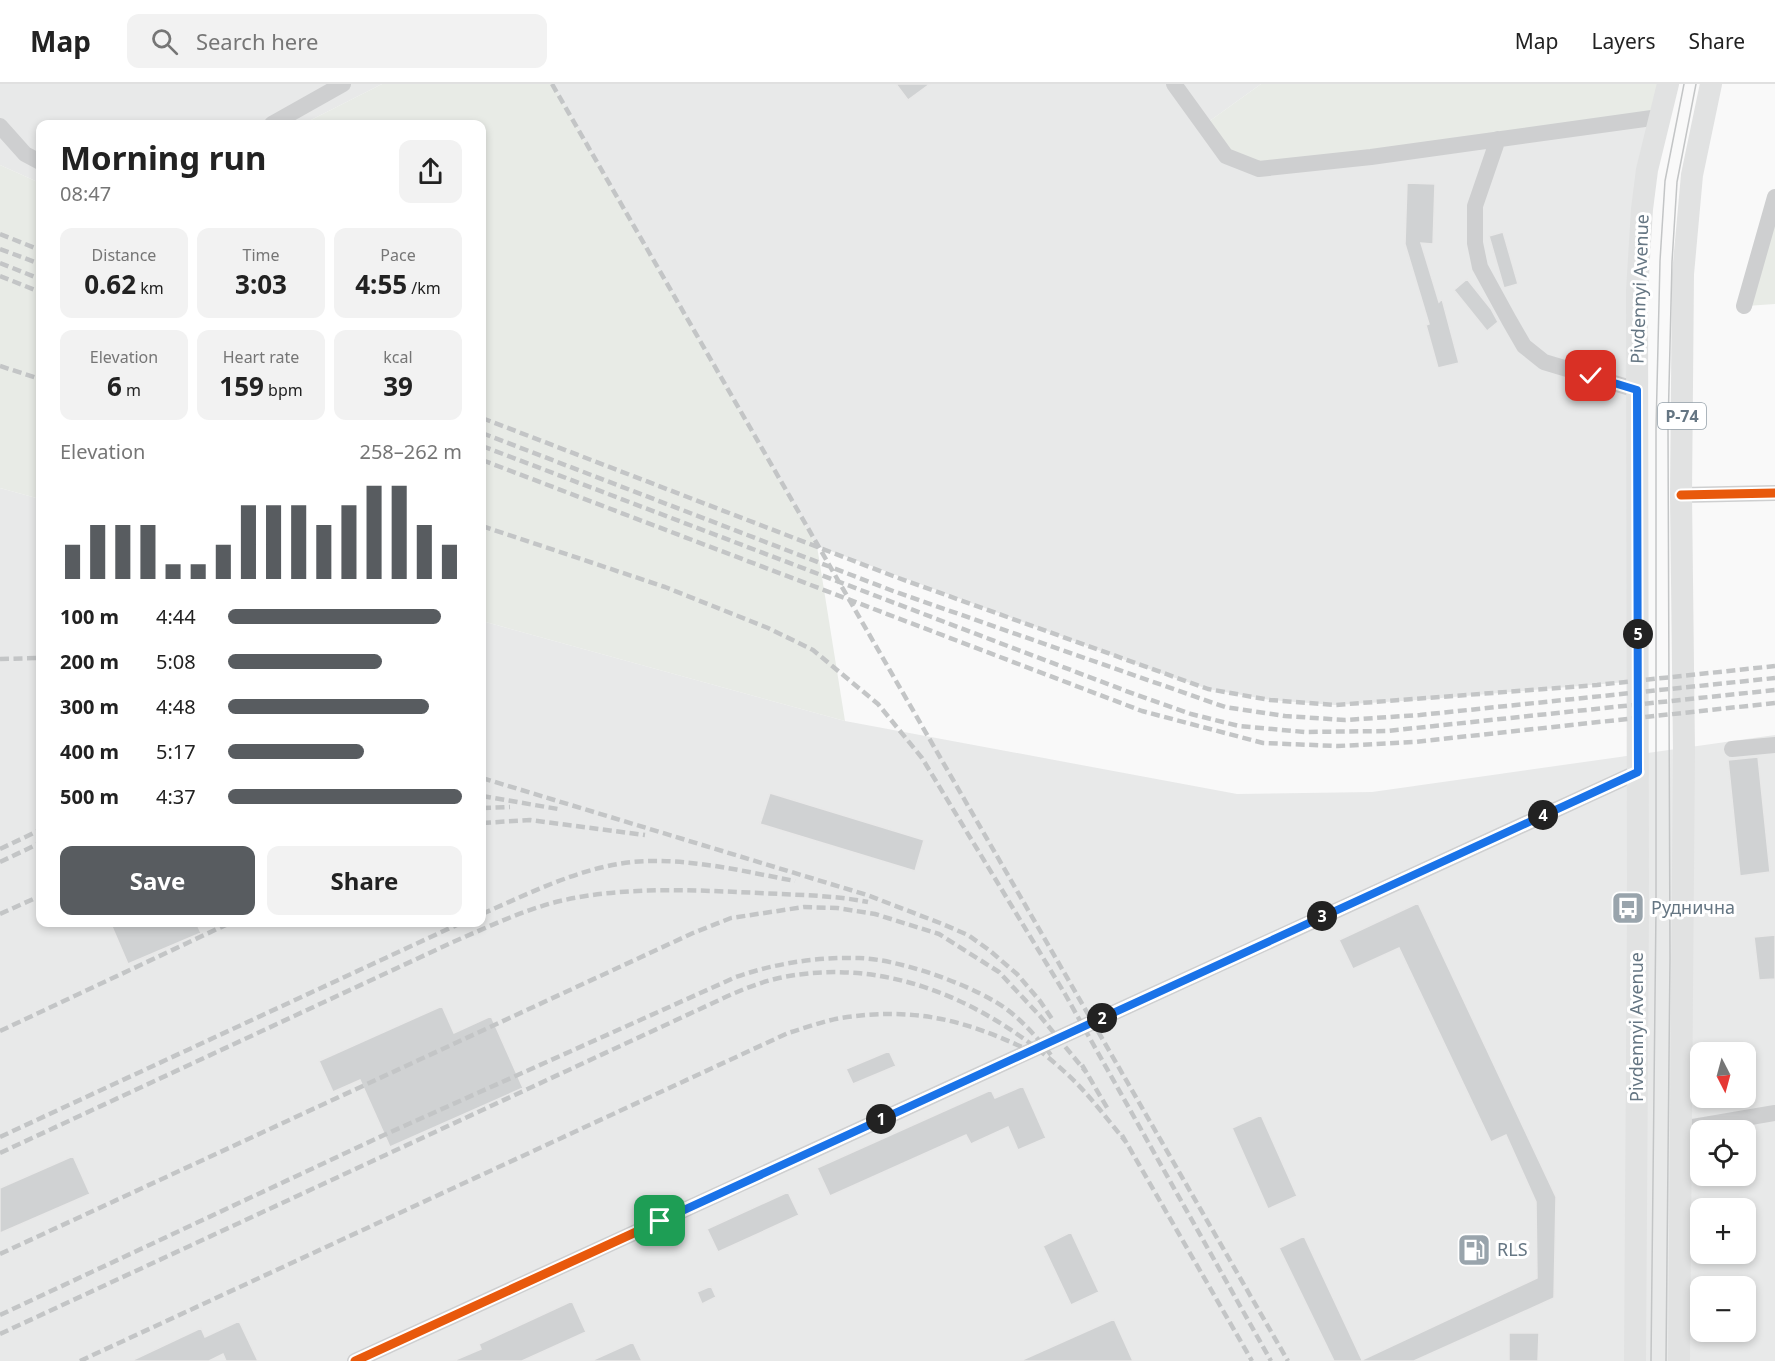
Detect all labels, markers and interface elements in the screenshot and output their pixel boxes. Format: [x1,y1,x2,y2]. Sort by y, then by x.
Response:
search box [127,14,547,68]
text: Map [30,22,91,60]
icon: search [148,25,181,58]
text: Search here [196,26,318,56]
text: Map [1515,27,1559,55]
text: Layers [1592,27,1656,55]
text: Share [1689,27,1745,55]
text: Morning run [60,135,266,180]
button: share [399,140,462,203]
text: 08:47 [60,180,111,207]
street label: Pivdennyi Avenue [1624,214,1654,364]
text: Distance [92,244,156,266]
text: Time [242,244,280,266]
text: Pace [380,244,416,266]
text: 0.62 [84,266,136,302]
text: 3:03 [235,266,287,302]
text: 4:55 [355,266,407,302]
text: km [136,277,164,299]
text: /km [407,277,441,299]
text: Elevation [90,346,158,368]
text: Heart rate [223,346,299,368]
text: kcal [383,346,413,368]
pin [1565,350,1616,401]
icon: check [1574,359,1607,392]
text: 6 [107,368,122,404]
text: 159 [219,368,264,404]
text: 39 [383,368,413,404]
text: m [122,379,141,401]
text: bpm [264,379,303,401]
road number: Р-74 [1658,403,1706,429]
text: Elevation [60,438,145,465]
text: 258–262 m [359,438,462,465]
text: 100 m [60,603,119,630]
text: 4:44 [156,603,196,630]
pin: 5 [1623,619,1653,649]
text: 5 [1633,623,1643,645]
text: 200 m [60,648,119,675]
text: 5:08 [156,648,196,675]
text: 300 m [60,693,119,720]
text: 4:48 [156,693,196,720]
text: 400 m [60,738,119,765]
text: 5:17 [156,738,196,765]
text: 500 m [60,783,119,810]
text: 4:37 [156,783,196,810]
pin: 4 [1528,800,1558,830]
text: 4 [1538,804,1548,826]
button: Save [60,846,255,915]
button: Share [267,846,462,915]
bus stop icon: Руднична [1610,890,1646,926]
place label: Руднична [1651,895,1735,919]
pin: 3 [1307,901,1337,931]
text: 3 [1317,905,1327,927]
street label: Pivdennyi Avenue [1624,952,1648,1102]
pin: 2 [1087,1003,1117,1033]
text: 2 [1097,1007,1107,1029]
north arrow [1690,1042,1756,1108]
map controls [1690,1042,1756,1342]
pin: 1 [866,1104,896,1134]
text: 1 [876,1108,886,1130]
button: locate [1690,1120,1756,1186]
pin [634,1195,685,1246]
button: + [1690,1198,1756,1264]
icon: arrive [643,1204,676,1237]
fuel station icon: RLS [1456,1232,1492,1268]
place label: RLS [1497,1237,1528,1261]
button: − [1690,1276,1756,1342]

